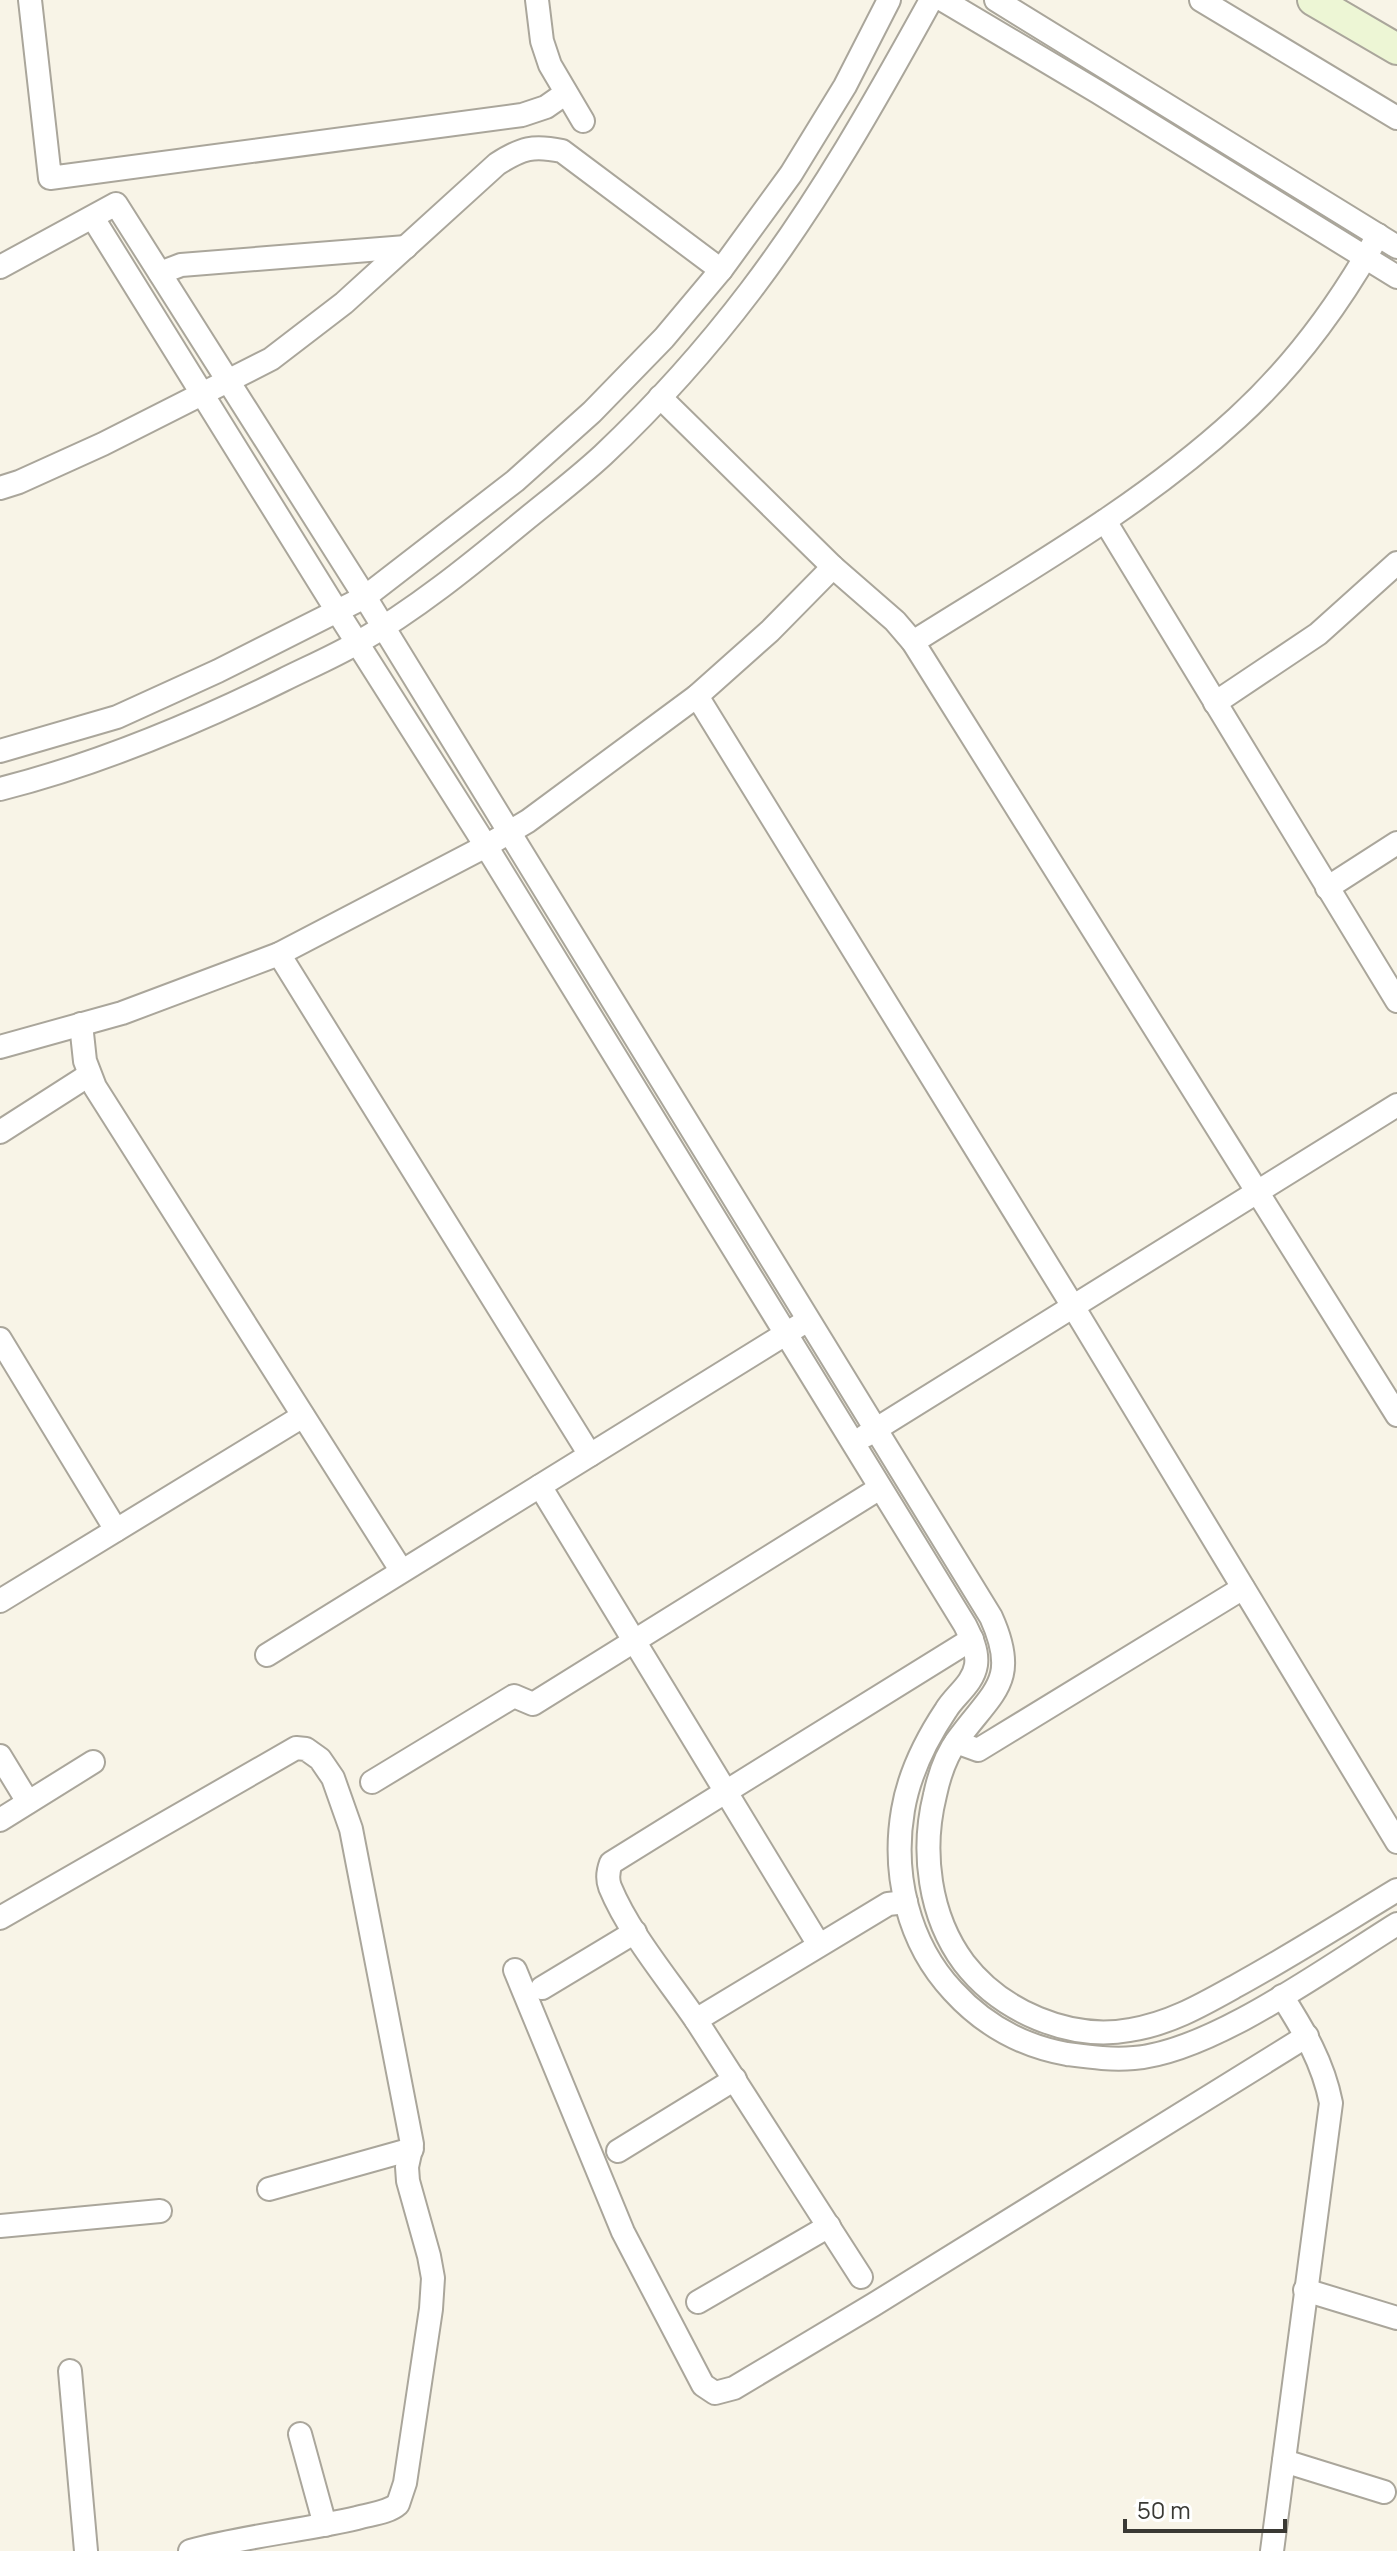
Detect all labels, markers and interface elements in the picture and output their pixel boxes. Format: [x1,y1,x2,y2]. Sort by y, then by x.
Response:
scale bar [1125,2483,1285,2533]
text: 50 m [1137,2493,1191,2526]

